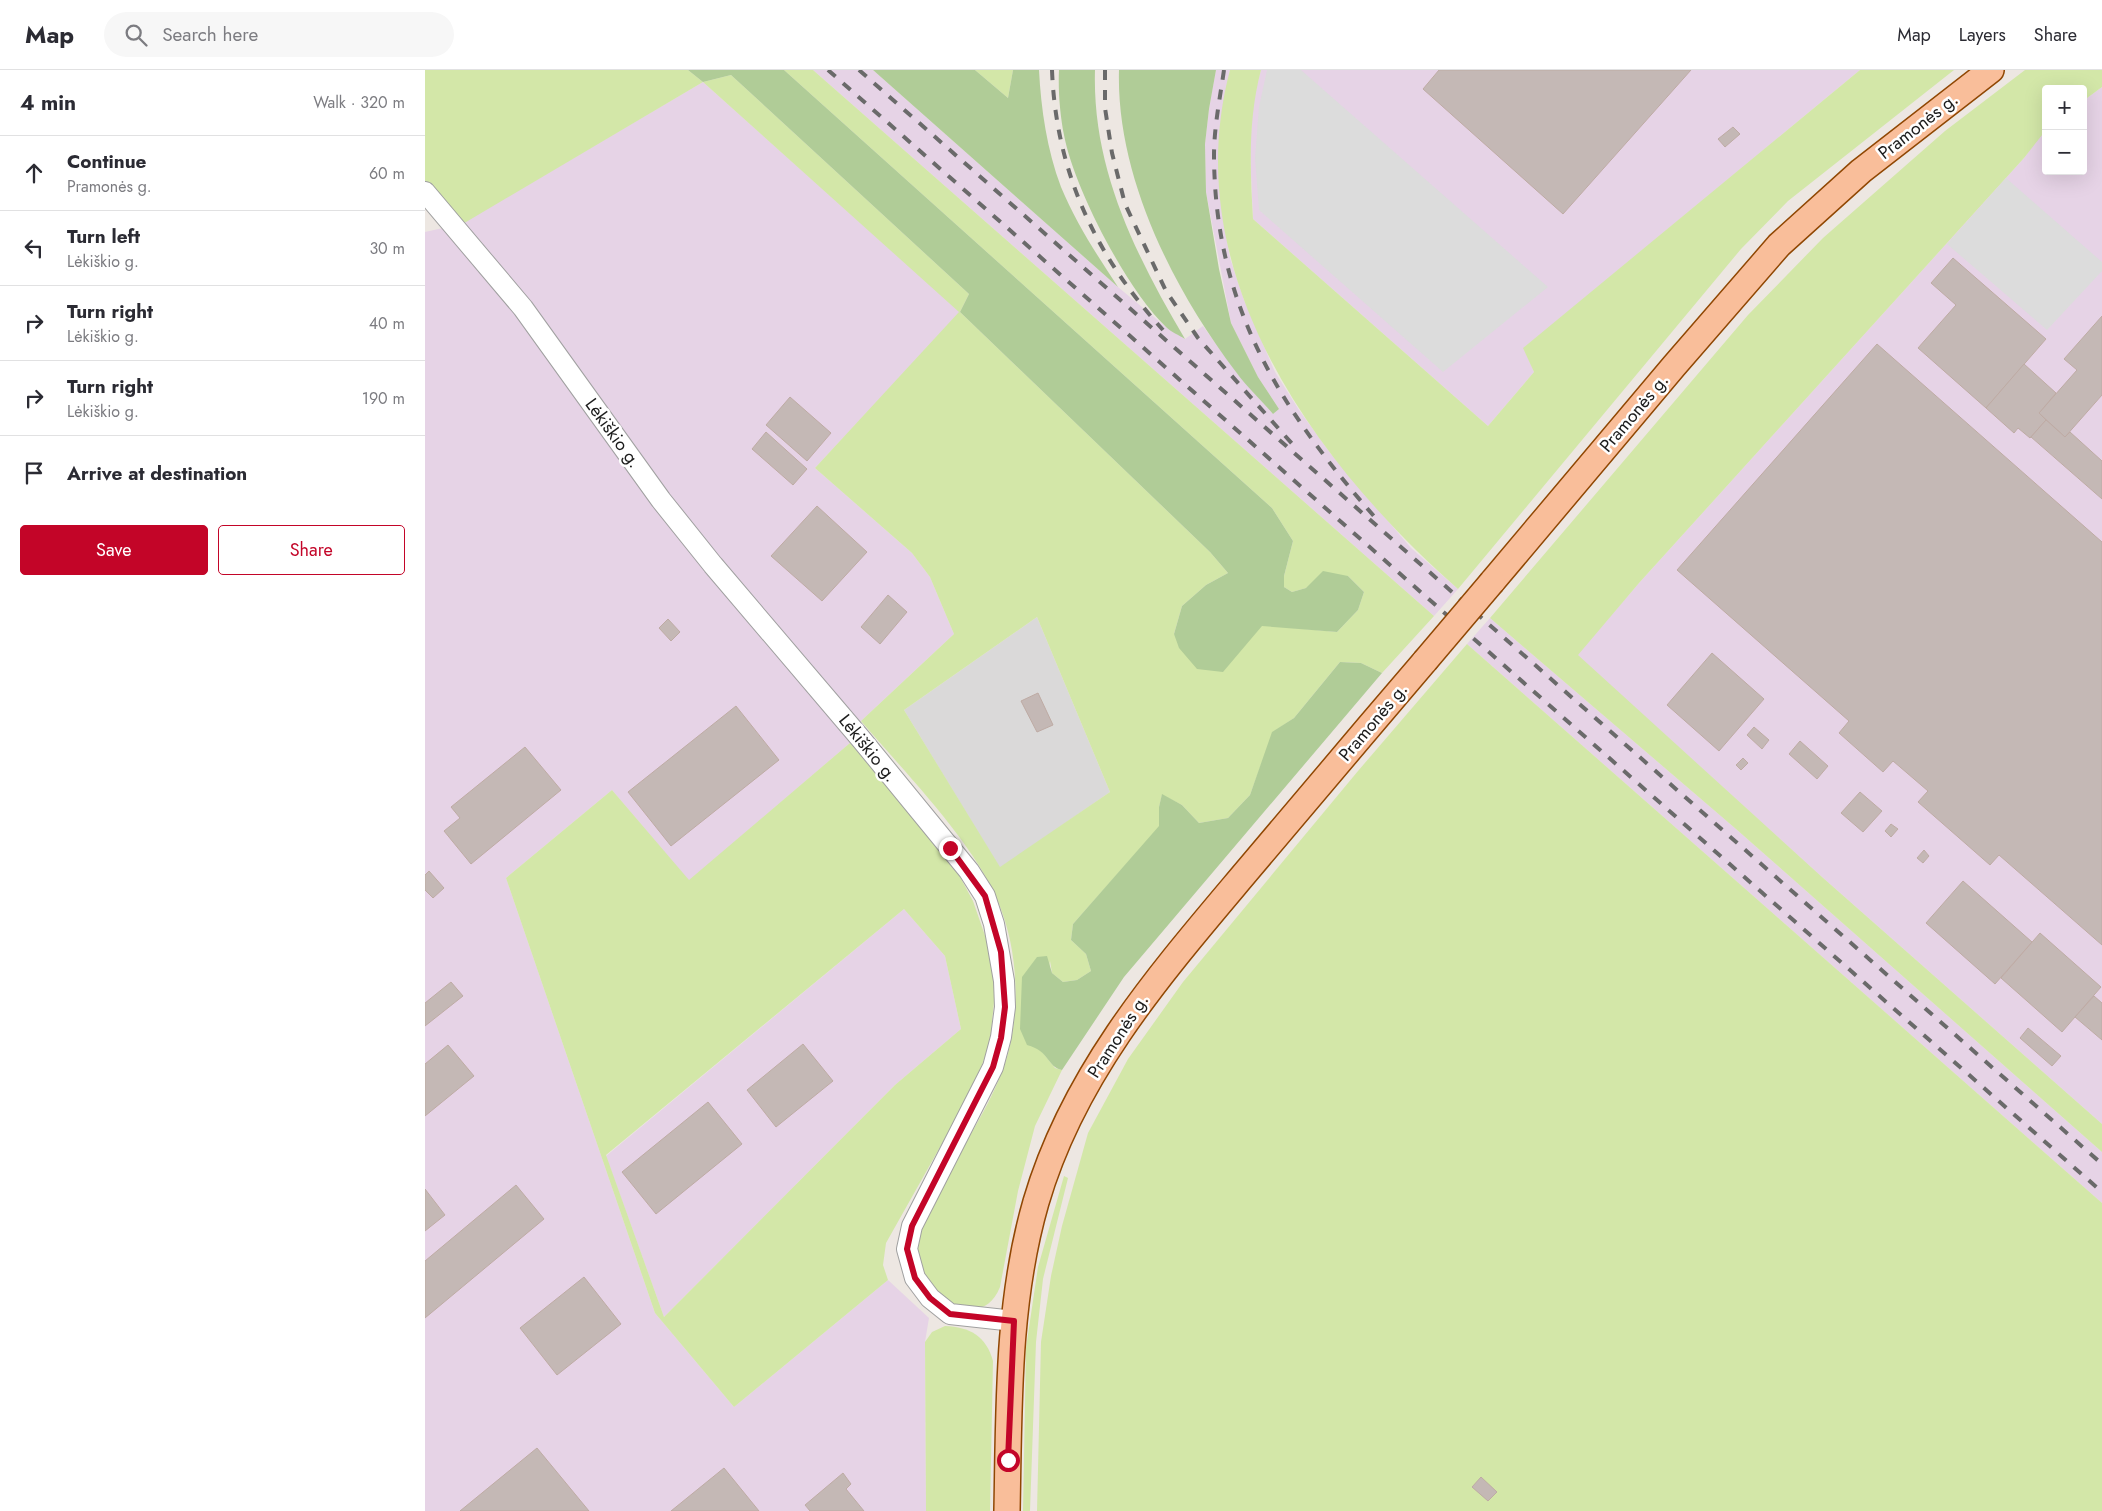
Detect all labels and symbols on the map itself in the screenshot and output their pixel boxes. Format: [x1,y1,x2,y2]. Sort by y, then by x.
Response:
street label: Pramonės g. [1872,86,1964,166]
street label: Pramonės g. [1593,368,1675,458]
street label: Lėkiškio g. [579,393,647,473]
street label: Pramonės g. [1332,677,1414,767]
street label: Lėkiškio g. [832,708,904,788]
route end [939,837,962,860]
street label: Pramonės g. [1081,989,1155,1083]
route start [997,1449,1020,1472]

